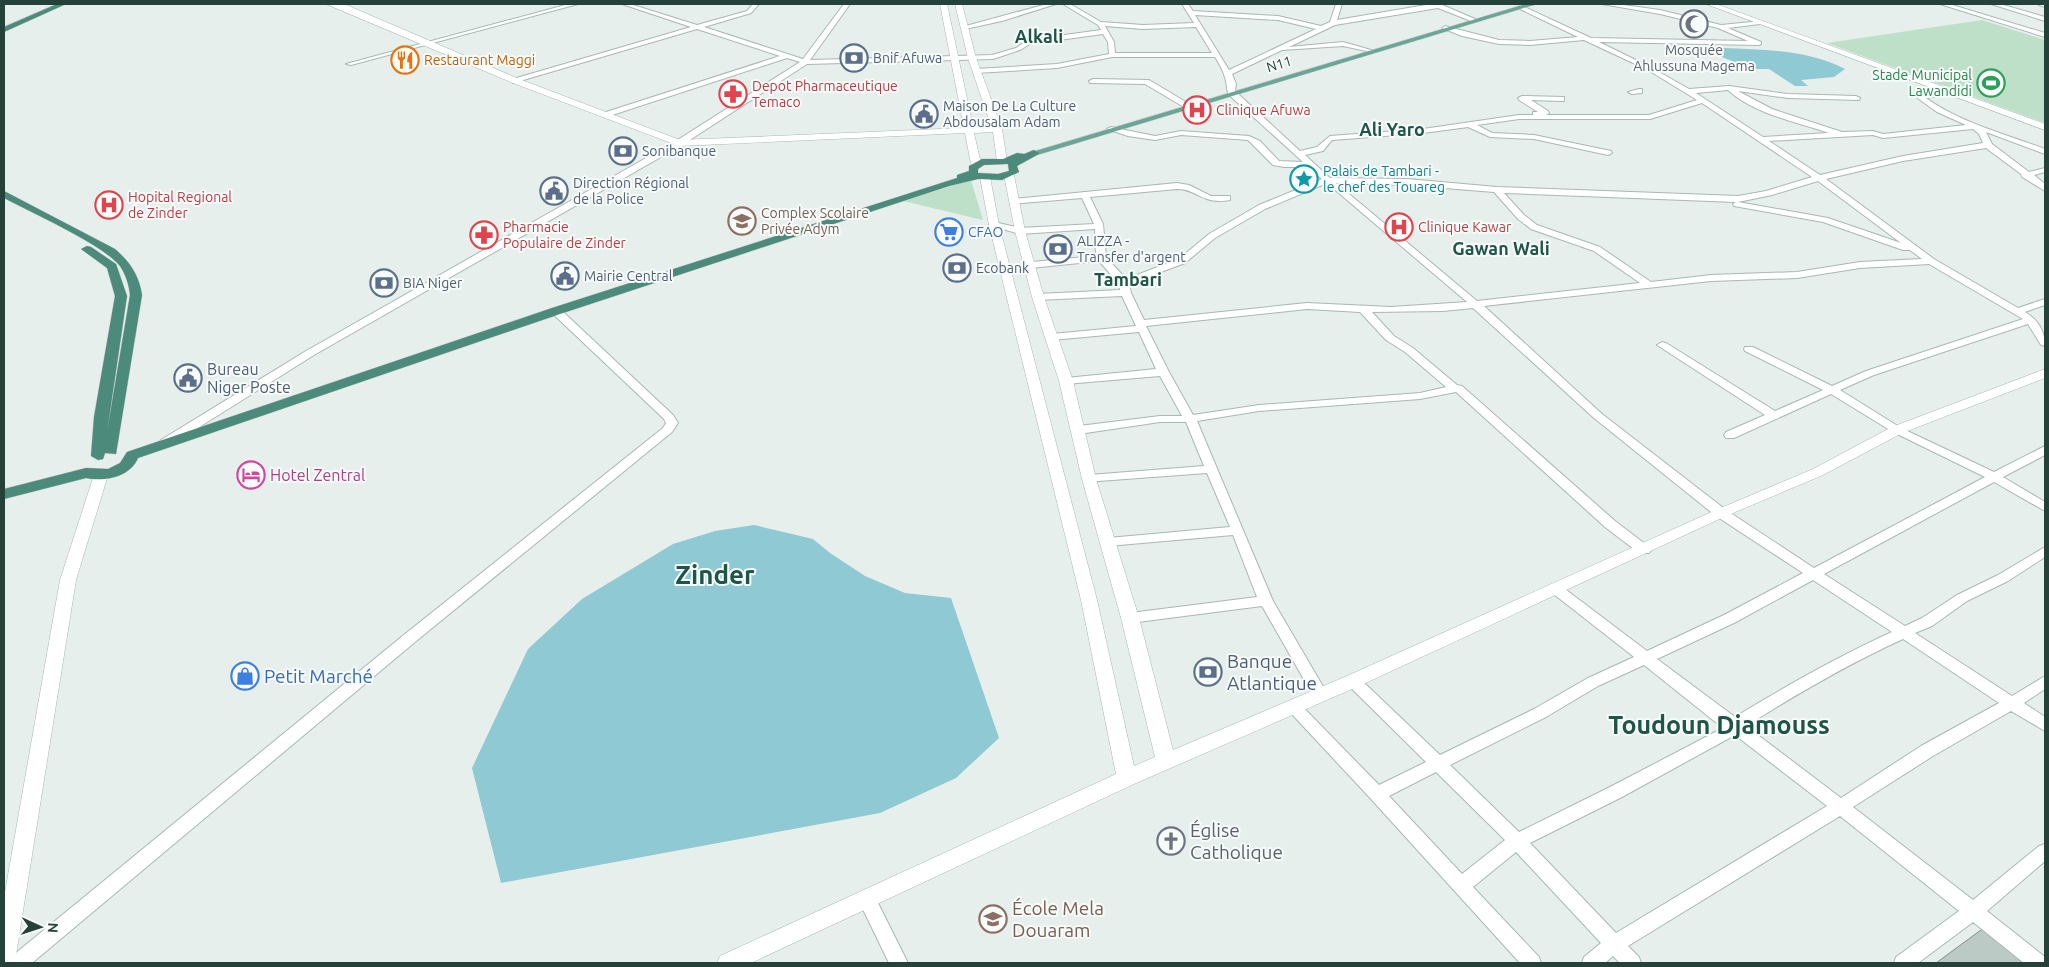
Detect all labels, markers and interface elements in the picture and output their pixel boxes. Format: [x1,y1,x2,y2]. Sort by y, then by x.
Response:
mosque icon: Mosquée Ahlussuna Magema [1679,9,1709,39]
district label: Alkali [1015,26,1063,46]
place label: Mosquée Ahlussuna Magema [1633,42,1755,74]
bank icon: Bnif Afuwa [839,43,869,73]
restaurant icon: Restaurant Maggi [390,45,420,75]
place label: Bnif Afuwa [873,50,942,66]
place label: Restaurant Maggi [424,52,535,68]
street label: N11 [1264,53,1294,75]
place label: Stade Municipal Lawandidi [1872,67,1972,99]
sports icon: Stade Municipal Lawandidi [1976,68,2006,98]
place label: Depot Pharmaceutique Temaco [752,78,898,110]
pharmacy icon: Depot Pharmaceutique Temaco [718,79,748,109]
hospital icon: Clinique Afuwa [1182,95,1212,125]
place label: Maison De La Culture Abdousalam Adam [943,98,1076,130]
public building icon: Maison De La Culture Abdousalam Adam [909,99,939,129]
place label: Clinique Afuwa [1216,102,1311,118]
district label: Ali Yaro [1359,119,1425,139]
bank icon: Sonibanque [608,136,638,166]
place label: Sonibanque [642,143,716,159]
place label: Palais de Tambari - le chef des Touareg [1323,163,1445,195]
place icon: Palais de Tambari - le chef des Touareg [1289,164,1319,194]
place label: Direction Régional de la Police [573,175,689,207]
public building icon: Direction Régional de la Police [539,176,569,206]
place label: Hopital Regional de Zinder [128,189,232,221]
hospital icon: Hopital Regional de Zinder [94,190,124,220]
place label: Complex Scolaire Privée Adym [761,205,869,237]
school or university icon: Complex Scolaire Privée Adym [727,206,757,236]
hospital icon: Clinique Kawar [1384,212,1414,242]
supermarket icon: CFAO [934,217,964,247]
place label: Pharmacie Populaire de Zinder [503,219,627,251]
place label: Clinique Kawar [1418,219,1512,235]
pharmacy icon: Pharmacie Populaire de Zinder [469,220,499,250]
place label: CFAO [968,224,1003,240]
place label: ALIZZA - Transfer d'argent [1077,233,1186,265]
bank icon: ALIZZA - Transfer d'argent [1043,234,1073,264]
district label: Gawan Wali [1452,238,1550,258]
bank icon: Ecobank [942,253,972,283]
place label: Ecobank [976,260,1029,276]
public building icon: Mairie Central [550,261,580,291]
bank icon: BIA Niger [369,268,399,298]
place label: Mairie Central [584,268,673,284]
district label: Tambari [1094,269,1162,289]
place label: BIA Niger [403,275,463,291]
place label: Bureau Niger Poste [207,360,291,396]
public building icon: Bureau Niger Poste [173,363,203,393]
hotel icon: Hotel Zentral [236,460,266,490]
place label: Hotel Zentral [270,466,365,484]
district label: Zinder [675,560,755,589]
place label: Banque Atlantique [1227,650,1317,694]
bank icon: Banque Atlantique [1193,657,1223,687]
shop icon: Petit Marché [230,661,260,691]
place label: Petit Marché [264,665,373,687]
district label: Toudoun Djamouss [1608,711,1830,739]
place label: Église Catholique [1190,819,1283,863]
church icon: Église Catholique [1156,826,1186,856]
place label: École Mela Douaram [1012,897,1104,941]
north arrow [15,902,65,952]
school or university icon: École Mela Douaram [978,904,1008,934]
text: N [45,922,61,933]

